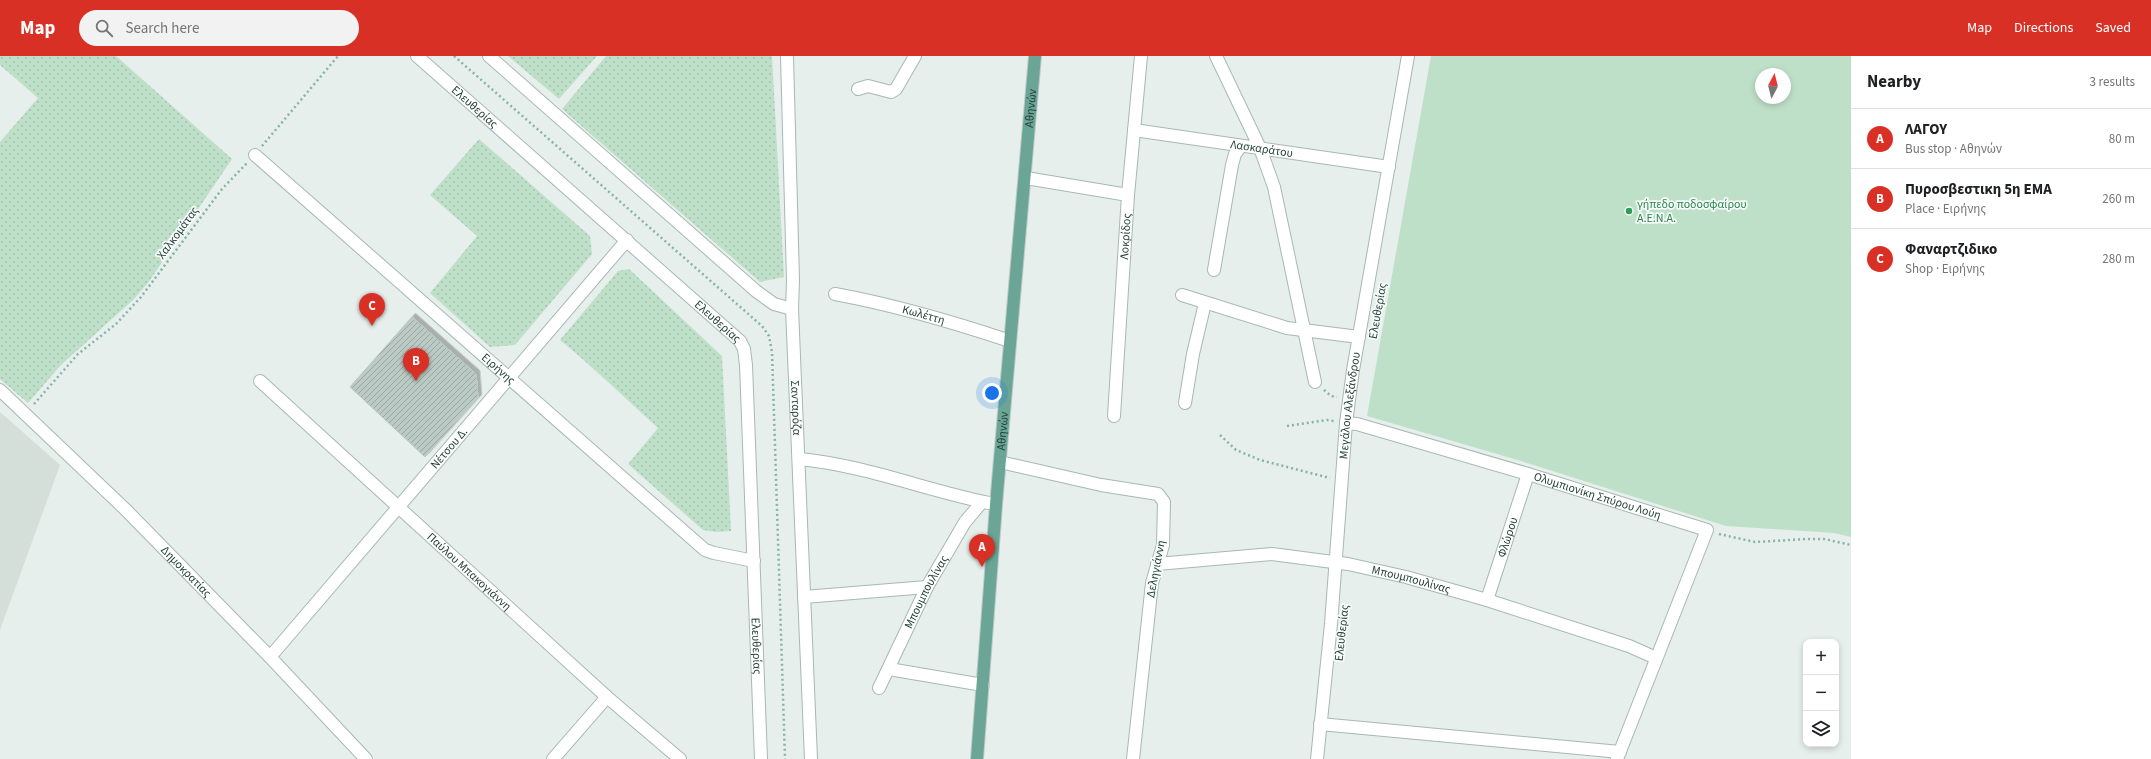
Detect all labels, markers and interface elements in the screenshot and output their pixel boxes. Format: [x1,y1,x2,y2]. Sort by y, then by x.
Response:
search box [79,10,359,46]
text: Map [20,15,55,42]
icon: search [93,17,115,39]
text: Search here [125,18,199,39]
text: Map [1967,18,1992,38]
text: Directions [2014,18,2073,38]
text: Saved [2095,18,2131,38]
north arrow [1755,68,1791,104]
text: Nearby [1867,70,1921,94]
text: 3 results [2090,73,2135,91]
street label: Ελευθερίας [448,82,502,132]
street label: Αθηνών [1020,88,1041,128]
text: ΛΑΓΟΥ [1905,119,1947,140]
text: A [1876,130,1884,148]
text: 80 m [2109,130,2135,148]
street label: Λασκαράτου [1229,136,1294,161]
text: Bus stop · Αθηνών [1905,140,2002,158]
text: Πυροσβεστικη 5η ΕΜΑ [1905,179,2052,200]
text: B [1876,190,1884,208]
text: 260 m [2102,190,2135,208]
place label: γήπεδο ποδοσφαίρου Α.Ε.Ν.Α. [1637,196,1747,227]
text: Place · Ειρήνης [1905,200,1986,218]
street label: Χαλκομάτας [153,203,203,263]
marker: γήπεδο ποδοσφαίρου Α.Ε.Ν.Α. [1624,206,1634,216]
street label: Λοκρίδος [1115,213,1135,260]
text: Φαναρτζιδικο [1905,239,1997,260]
text: C [1876,250,1884,268]
text: 280 m [2102,250,2135,268]
text: Shop · Ειρήνης [1905,260,1985,278]
street label: Ελευθερίας [1365,282,1391,340]
pin: C [359,293,385,326]
street label: Ελευθερίας [691,296,745,346]
street label: Κωλέττη [900,301,947,329]
pin: B [403,348,429,381]
street label: Ειρήνης [478,349,519,388]
street label: Μεγάλου Αλεξάνδρου [1335,351,1365,460]
street label: Σανταρόζα [787,380,806,436]
your location [982,383,1002,403]
street label: Αθηνών [992,411,1013,451]
street label: Νέτσου Δ. [426,424,471,473]
street label: Ολυμπιονίκη Σπύρου Λούη [1532,468,1663,524]
street label: Φλώρου [1493,515,1522,560]
street label: Παύλου Μπακογιάννη [423,529,515,614]
pin: A [969,534,995,567]
street label: Δεληγιάννη [1142,539,1170,599]
street label: Δημοκρατίας [157,542,215,601]
street label: Μπουμπουλίνας [900,552,952,631]
street label: Μπουμπουλίνας [1370,561,1452,598]
street label: Ελευθερίας [1331,604,1353,662]
street label: Ελευθερίας [747,617,766,675]
map controls [1803,639,1839,747]
button: + [1803,639,1839,675]
button: − [1803,675,1839,711]
button: layers [1803,711,1839,747]

